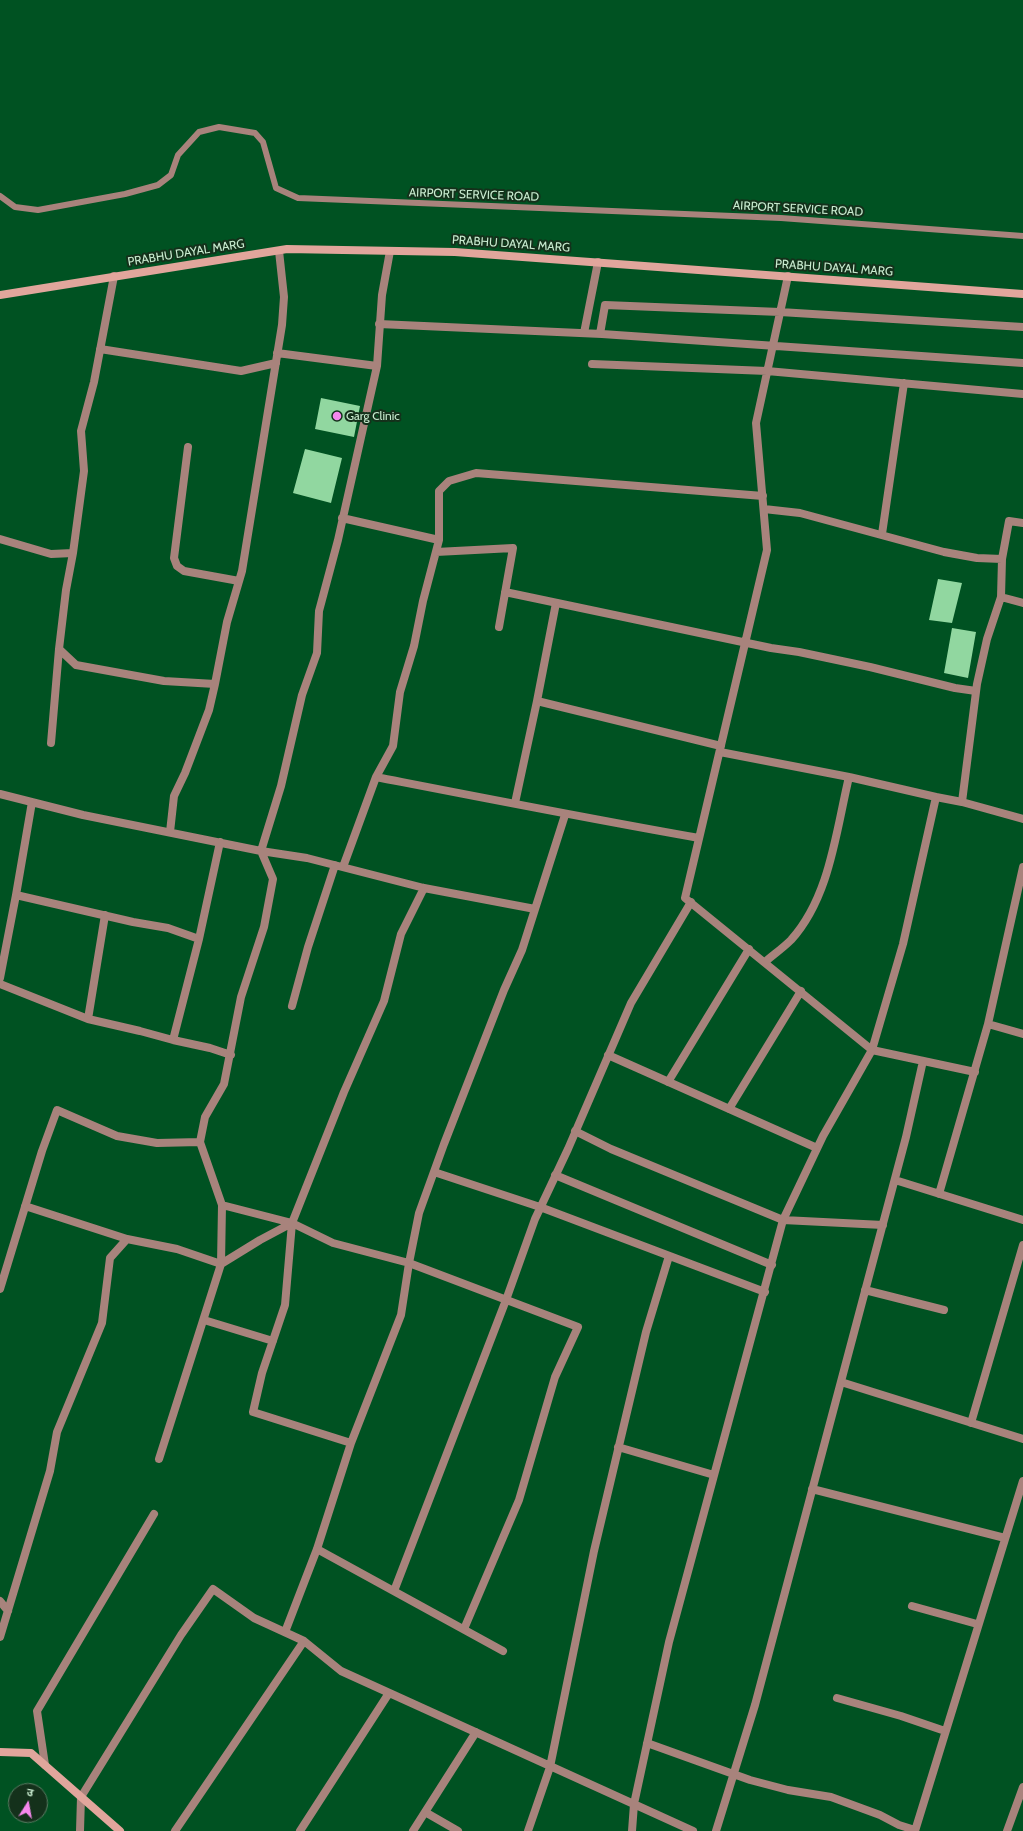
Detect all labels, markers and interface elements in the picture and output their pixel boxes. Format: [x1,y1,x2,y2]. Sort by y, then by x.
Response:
street label: AIRPORT SERVICE ROAD [409,186,539,204]
street label: AIRPORT SERVICE ROAD [733,198,863,220]
street label: PRABHU DAYAL MARG [451,233,571,255]
street label: PRABHU DAYAL MARG [126,237,246,269]
street label: PRABHU DAYAL MARG [774,257,894,279]
place label: Garg Clinic [346,409,400,423]
marker: Garg Clinic [331,410,343,422]
north arrow [8,1783,48,1823]
text: उ [26,1785,35,1800]

